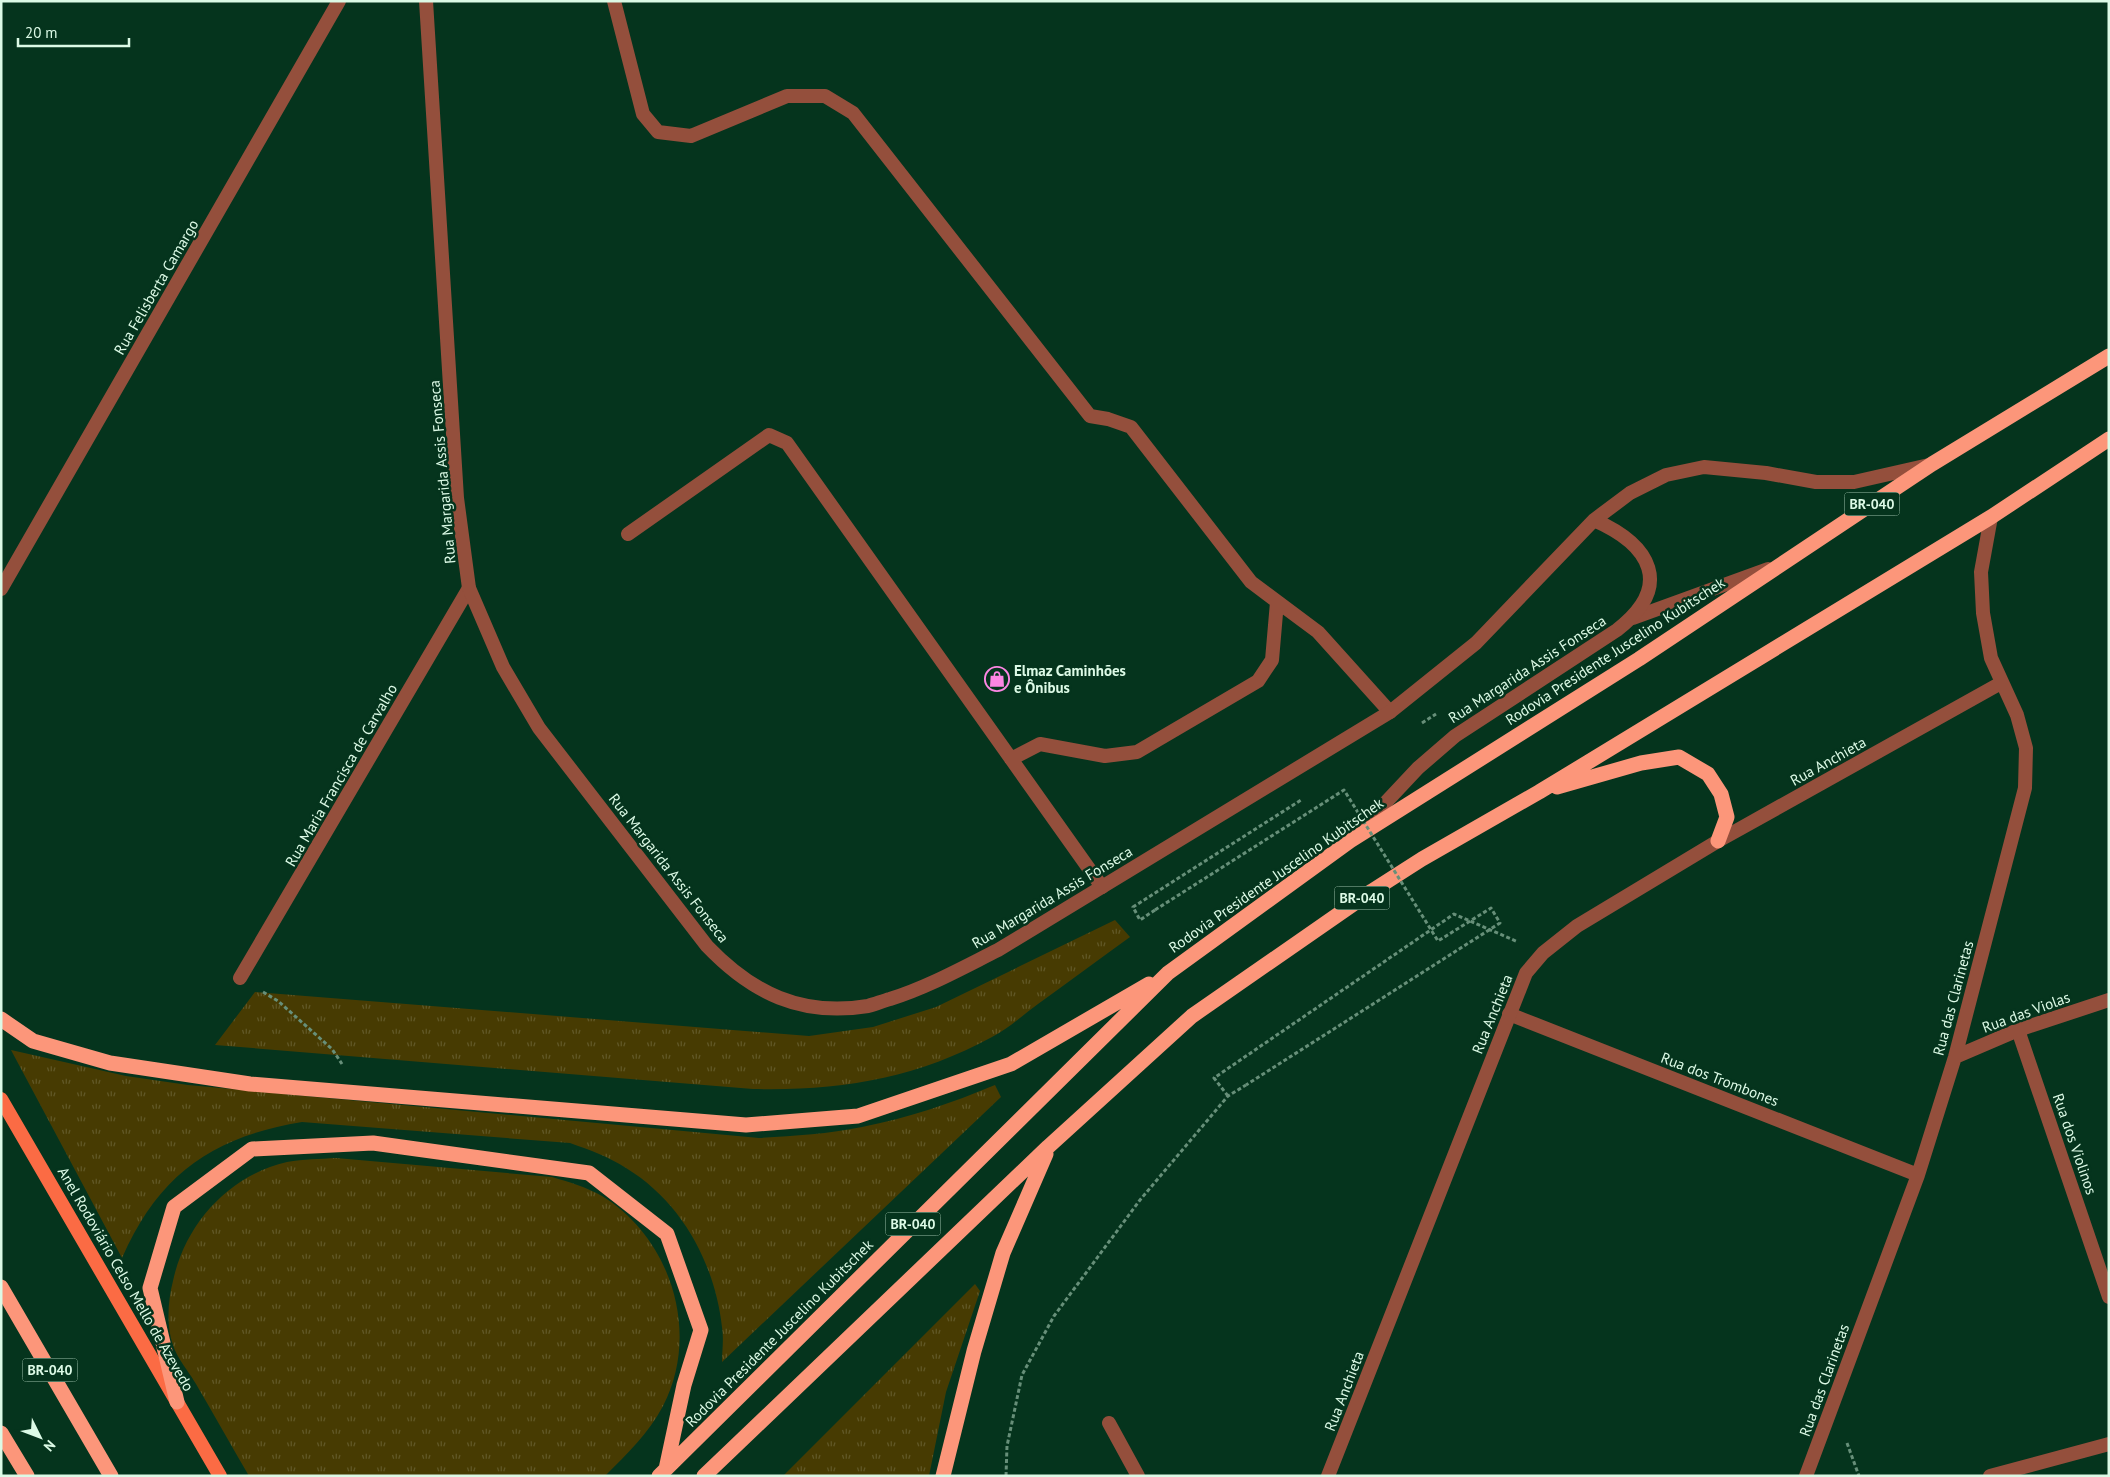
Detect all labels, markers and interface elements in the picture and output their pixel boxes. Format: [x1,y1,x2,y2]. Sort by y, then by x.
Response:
scale bar [18,15,129,47]
text: 20 m [25,23,58,42]
street label: Rua Felisberta Camargo [110,216,202,358]
street label: Rua Margarida Assis Fonseca [425,379,459,565]
road number: BR-040 [1844,492,1900,516]
street label: Rodovia Presidente Juscelino Kubitschek [1502,572,1729,729]
street label: Rua Margarida Assis Fonseca [1445,611,1609,727]
place label: Elmaz Caminhões e Ônibus [1014,661,1126,697]
shop icon: Elmaz Caminhões e Ônibus [984,666,1010,692]
street label: Rua Maria Francisca de Carvalho [281,680,401,870]
street label: Rua Anchieta [1787,732,1869,790]
street label: Rua Margarida Assis Fonseca [605,790,733,946]
street label: Rodovia Presidente Juscelino Kubitschek [1165,793,1388,957]
street label: Rua Margarida Assis Fonseca [968,841,1136,953]
road number: BR-040 [1334,886,1390,910]
street label: Rua das Clarinetas [1929,938,1977,1058]
street label: Rua Anchieta [1467,972,1517,1056]
street label: Rua das Violas [1979,987,2073,1037]
street label: Rua dos Trombones [1658,1048,1782,1110]
street label: Rua dos Violinos [2049,1091,2101,1197]
street label: Anel Rodoviário Celso Mello de Azevedo [54,1163,198,1395]
road number: BR-040 [886,1212,940,1236]
street label: Rodovia Presidente Juscelino Kubitschek [681,1235,877,1431]
street label: Rua das Clarinetas [1795,1321,1853,1439]
street label: Rua Anchieta [1320,1348,1368,1434]
road number: BR-040 [22,1358,78,1382]
north arrow [15,1412,65,1462]
text: N [40,1436,59,1455]

